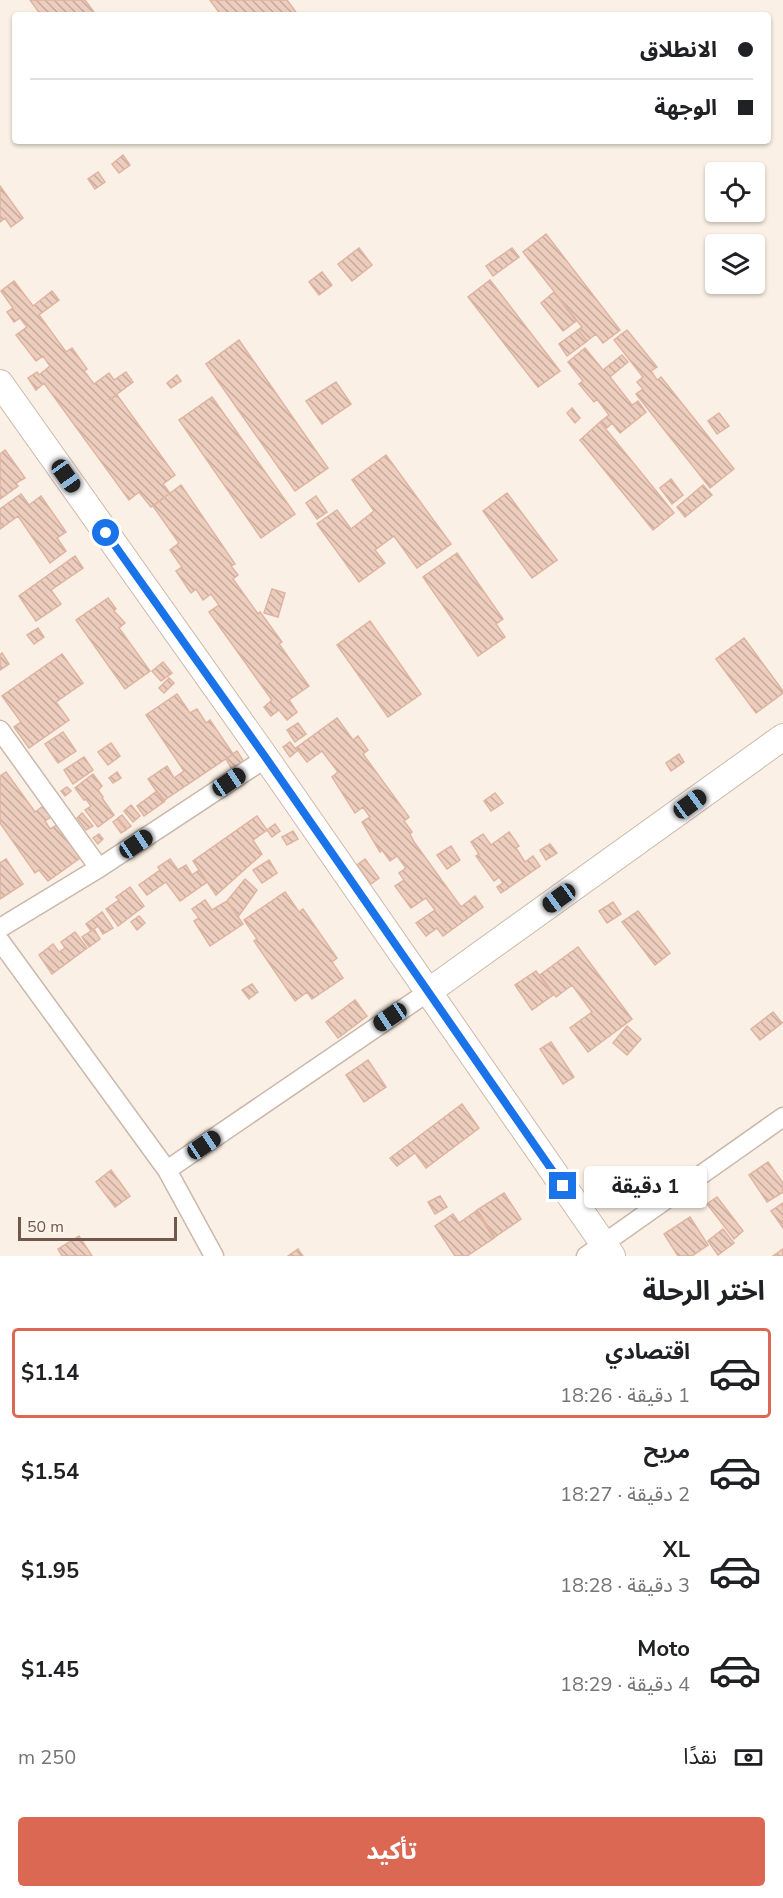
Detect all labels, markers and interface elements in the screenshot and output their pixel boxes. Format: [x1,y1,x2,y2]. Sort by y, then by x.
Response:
text: الانطلاق [640,35,717,65]
text: الوجهة [654,93,717,123]
map controls [705,162,765,294]
button: locate [705,162,765,222]
button: layers [705,234,765,294]
car [48,456,84,496]
route start [92,519,119,546]
car [209,764,249,800]
car [670,786,710,822]
car [116,826,156,862]
car [539,880,579,916]
car [370,999,410,1035]
car [184,1127,224,1163]
callout: 1 دقيقة [584,1165,707,1207]
route end [549,1172,576,1199]
text: 1 دقيقة [612,1173,679,1200]
scale bar [18,1214,177,1242]
text: 50 m [27,1216,64,1238]
text: اختر الرحلة [642,1273,765,1310]
text: اقتصادي [605,1337,690,1367]
icon: car [708,1346,762,1400]
text: $1.14 [21,1358,79,1388]
text: 1 دقيقة · 18:26 [560,1382,690,1409]
text: مريح [644,1436,690,1466]
icon: car [708,1445,762,1499]
text: $1.54 [21,1457,79,1487]
text: 2 دقيقة · 18:27 [560,1481,690,1508]
text: XL [663,1535,690,1565]
icon: car [708,1544,762,1598]
text: $1.95 [21,1556,79,1586]
text: 3 دقيقة · 18:28 [560,1572,690,1599]
text: Moto [637,1634,690,1664]
icon: car [708,1643,762,1697]
text: $1.45 [21,1655,79,1685]
text: 4 دقيقة · 18:29 [560,1671,690,1698]
icon: cash [732,1741,765,1774]
text: نقدًا [683,1742,717,1772]
text: 250 m [18,1744,76,1771]
button: تأكيد [18,1817,765,1886]

